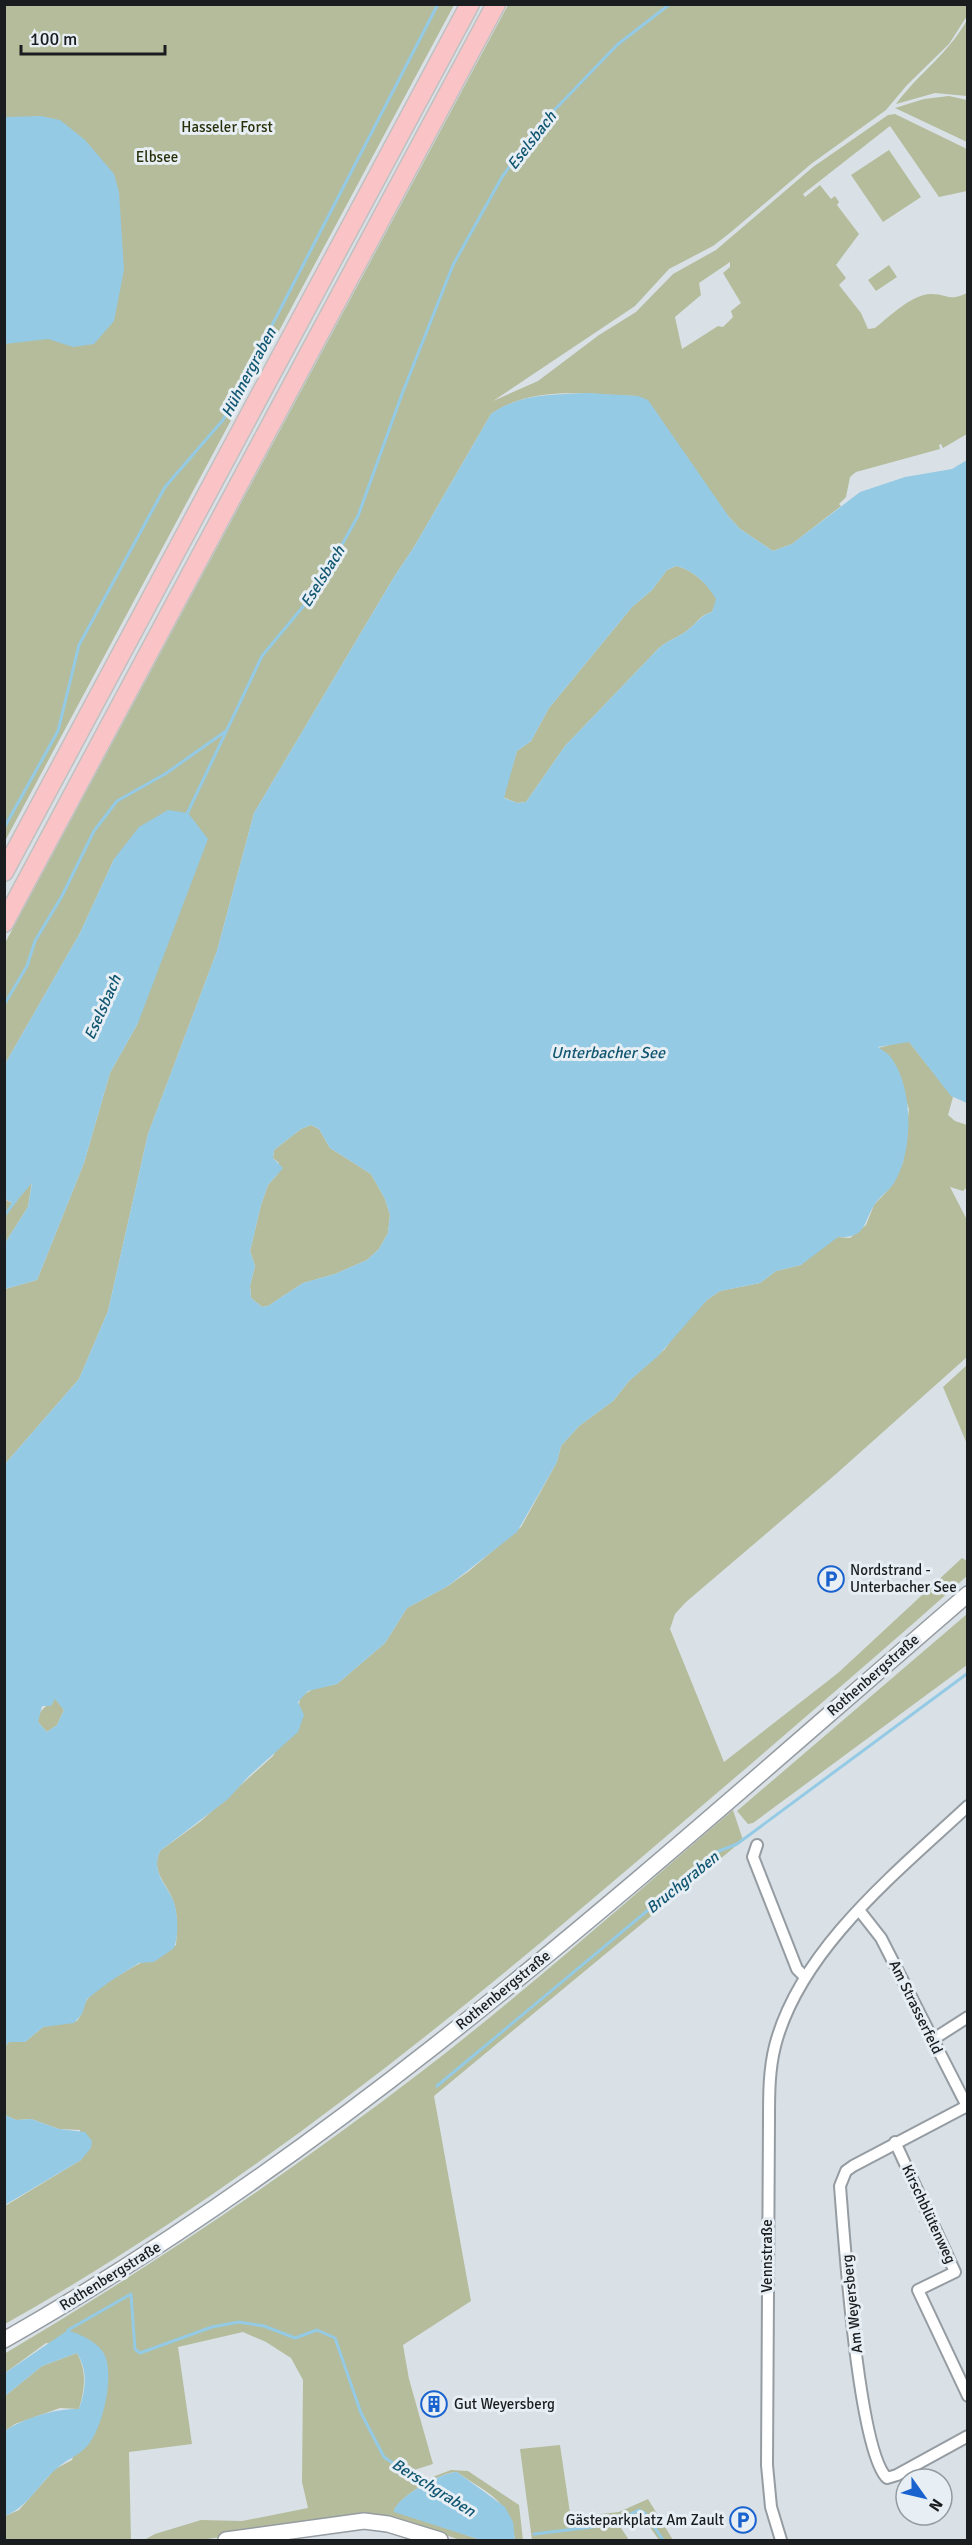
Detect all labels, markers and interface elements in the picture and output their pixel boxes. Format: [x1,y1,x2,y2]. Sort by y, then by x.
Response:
scale bar [21,18,165,56]
text: 100 m [30,28,77,50]
water label: Eselsbach [503,106,562,174]
park label: Hasseler Forst [181,118,273,136]
park label: Elbsee [136,148,178,166]
water label: Hühnergraben [217,323,281,421]
water label: Eselsbach [296,541,350,611]
water label: Eselsbach [80,971,127,1043]
water label: Unterbacher See [551,1043,666,1063]
place label: Nordstrand - Unterbacher See [850,1561,957,1596]
parking icon: Nordstrand - Unterbacher See [816,1564,846,1594]
street label: Rothenbergstraße [823,1630,923,1720]
water label: Bruchgraben [642,1847,724,1918]
street label: Rothenbergstraße [452,1946,554,2034]
street label: Am Strasserfeld [885,1957,947,2057]
street label: Kirschblütenweg [898,2162,960,2267]
street label: Vennstraße [758,2219,776,2293]
street label: Rothenbergstraße [56,2238,164,2314]
street label: Am Weyersberg [838,2254,866,2354]
building icon: Gut Weyersberg [419,2389,449,2419]
place label: Gut Weyersberg [454,2395,555,2413]
water label: Berschgraben [388,2454,480,2522]
north arrow [894,2467,954,2527]
text: N [924,2495,947,2515]
parking icon: Gästeparkplatz Am Zault [728,2505,758,2535]
place label: Gästeparkplatz Am Zault [566,2511,724,2529]

